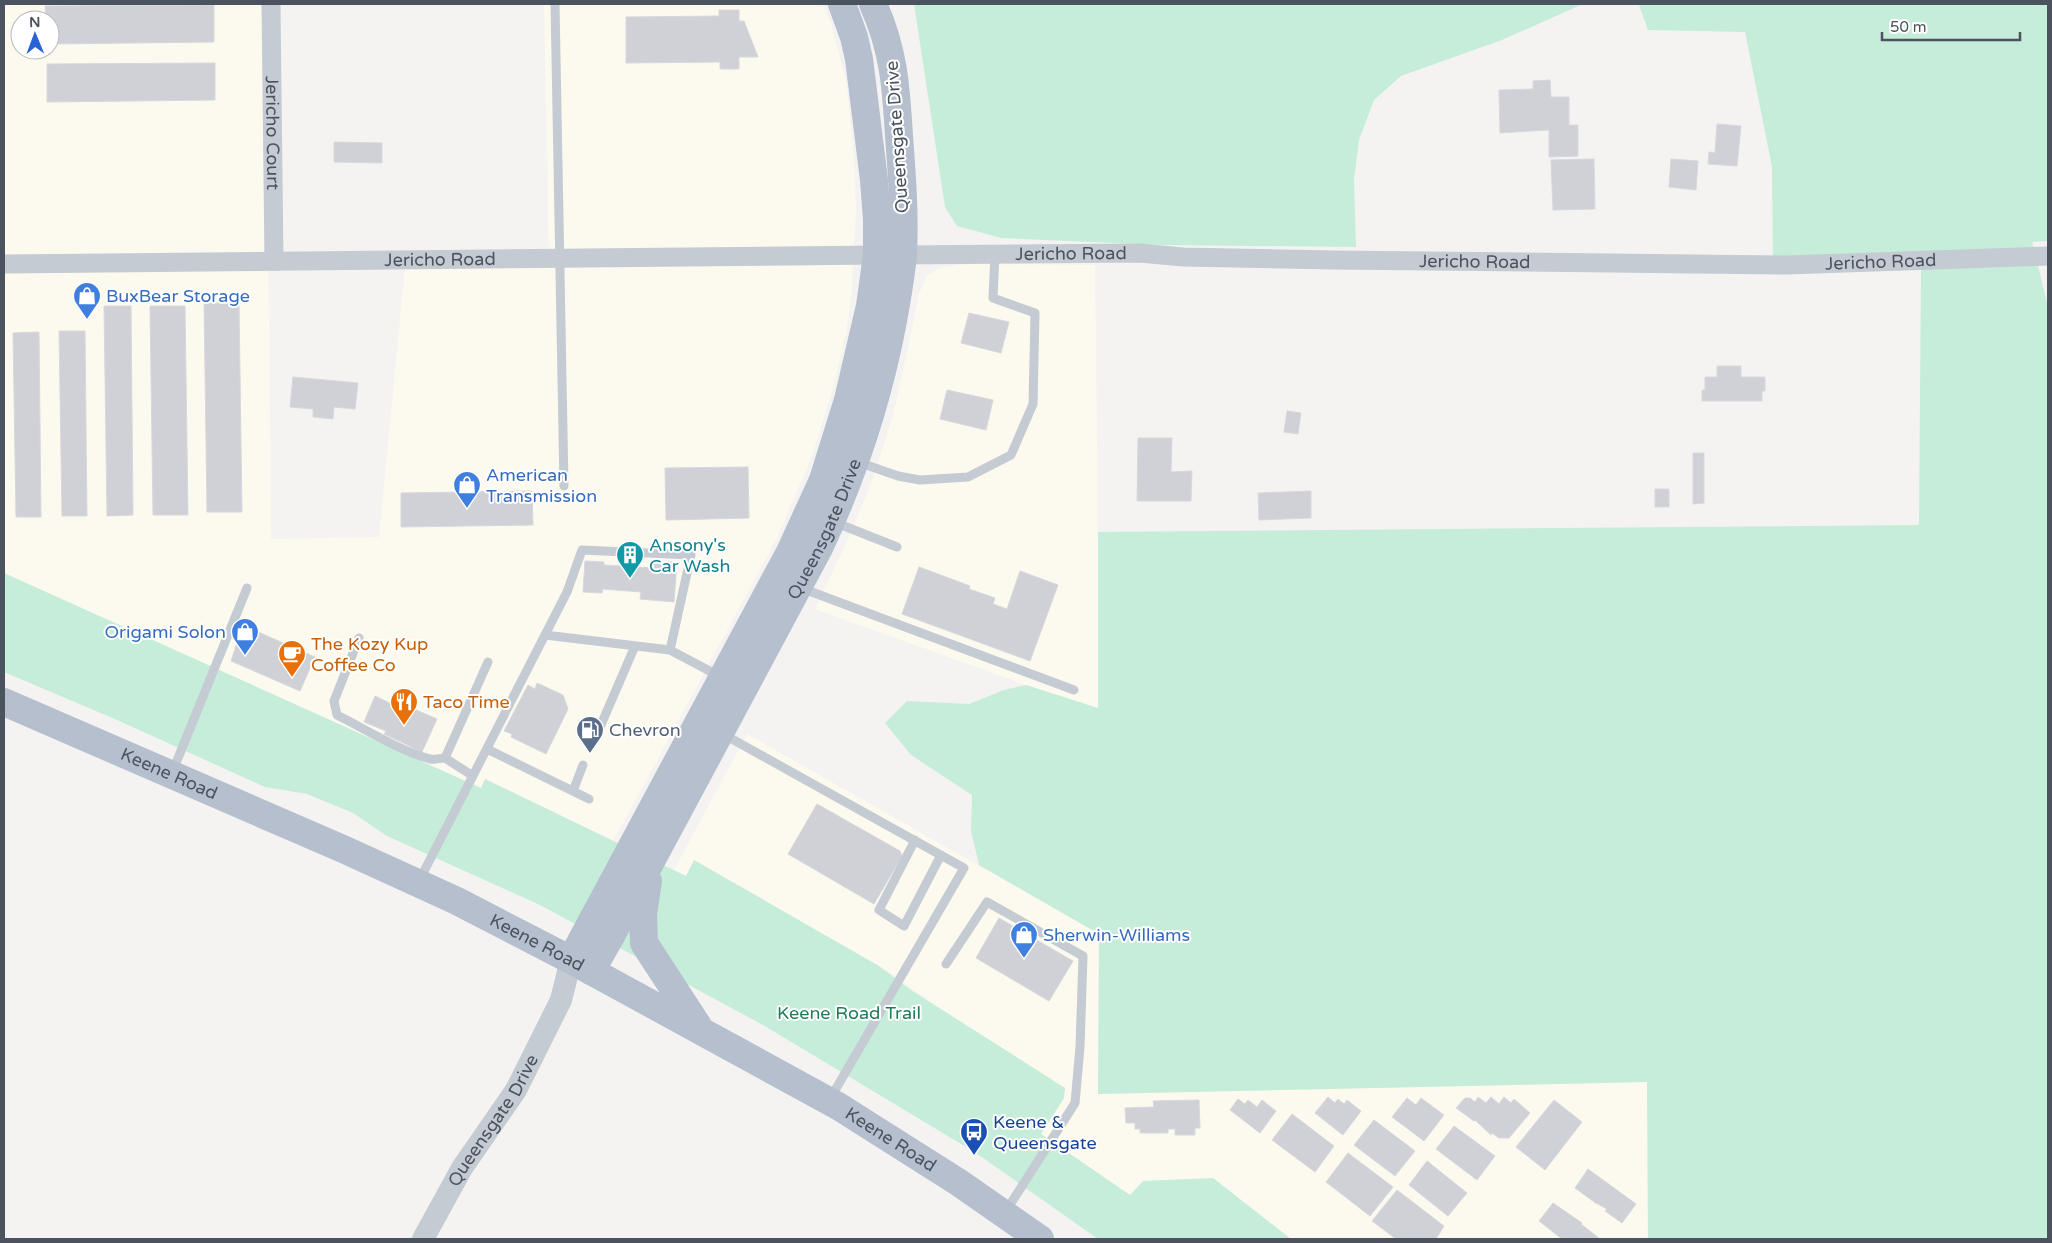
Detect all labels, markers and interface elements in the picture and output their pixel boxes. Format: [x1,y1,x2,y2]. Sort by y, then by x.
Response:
north arrow [10,10,60,60]
scale bar [1882,10,2020,42]
text: N [29,14,41,31]
text: 50 m [1890,18,1927,36]
street label: Queensgate Drive [881,60,913,214]
street label: Jericho Court [261,76,284,190]
street label: Jericho Road [1015,242,1127,265]
street label: Jericho Road [384,248,496,271]
street label: Jericho Road [1825,249,1937,275]
street label: Jericho Road [1419,250,1531,273]
shop icon: BuxBear Storage [72,281,102,320]
place label: BuxBear Storage [106,285,250,307]
street label: Queensgate Drive [782,456,866,603]
place label: American Transmission [486,464,597,507]
shop icon: American Transmission [452,470,482,509]
place label: Ansony's Car Wash [649,534,730,577]
building icon: Ansony's Car Wash [615,540,645,579]
shop icon: Origami Solon [230,617,260,656]
place label: Origami Solon [105,621,226,643]
place label: The Kozy Kup Coffee Co [311,633,428,676]
cafe icon: The Kozy Kup Coffee Co [277,639,307,678]
restaurant icon: Taco Time [389,687,419,726]
place label: Taco Time [423,691,510,713]
fuel station icon: Chevron [575,715,605,754]
place label: Chevron [609,719,681,741]
street label: Keene Road [117,743,221,804]
street label: Keene Road [486,909,588,976]
shop icon: Sherwin-Williams [1009,920,1039,959]
place label: Sherwin-Williams [1043,924,1190,946]
park label: Keene Road Trail [777,1002,921,1024]
street label: Queensgate Drive [443,1051,543,1190]
street label: Keene Road [841,1102,940,1176]
place label: Keene & Queensgate [993,1111,1097,1154]
bus stop icon: Keene & Queensgate [959,1117,989,1156]

